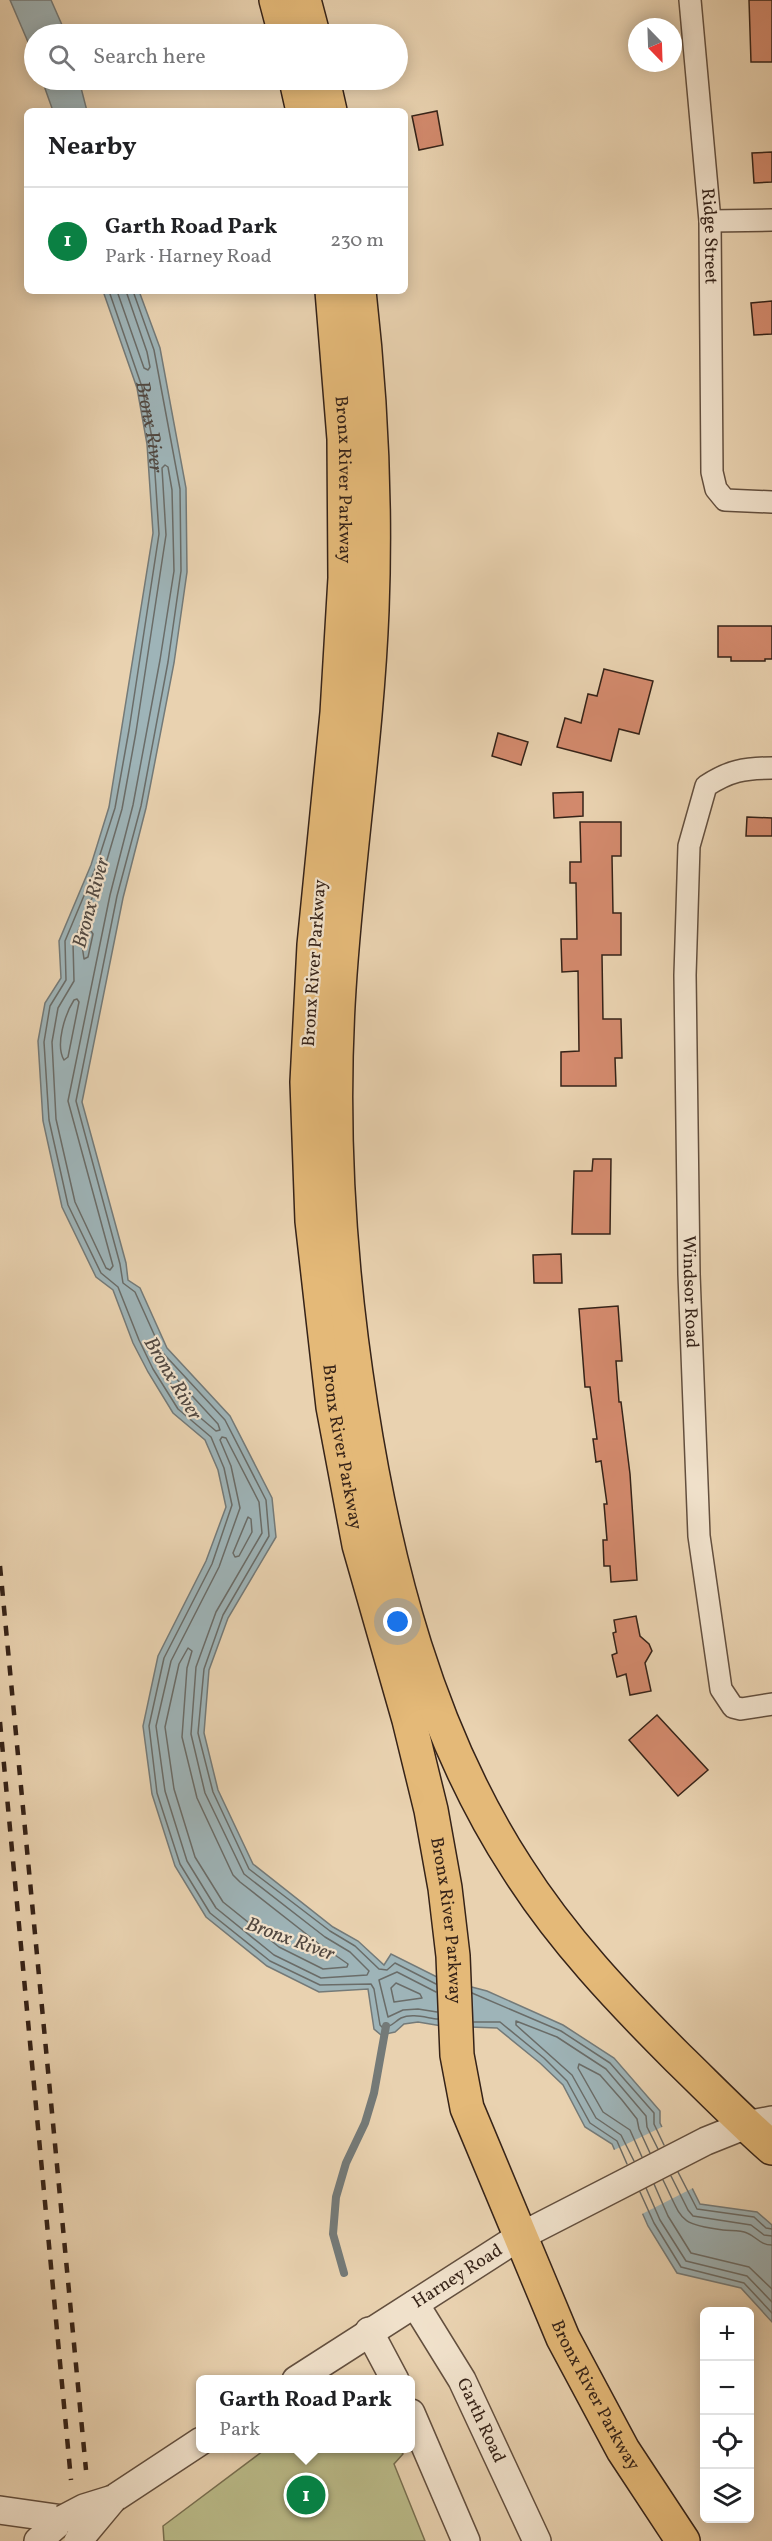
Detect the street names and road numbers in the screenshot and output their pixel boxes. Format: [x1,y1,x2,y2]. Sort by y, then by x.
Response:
street label: Ridge Street [695,187,723,284]
street label: Bronx River Parkway [328,395,357,564]
street label: Bronx River Parkway [297,878,333,1047]
street label: Windsor Road [676,1235,704,1349]
street label: Bronx River Parkway [316,1363,368,1532]
street label: Bronx River Parkway [424,1835,467,2004]
street label: Harney Road [408,2238,508,2315]
street label: Bronx River Parkway [544,2316,646,2476]
street label: Garth Road [450,2374,511,2467]

